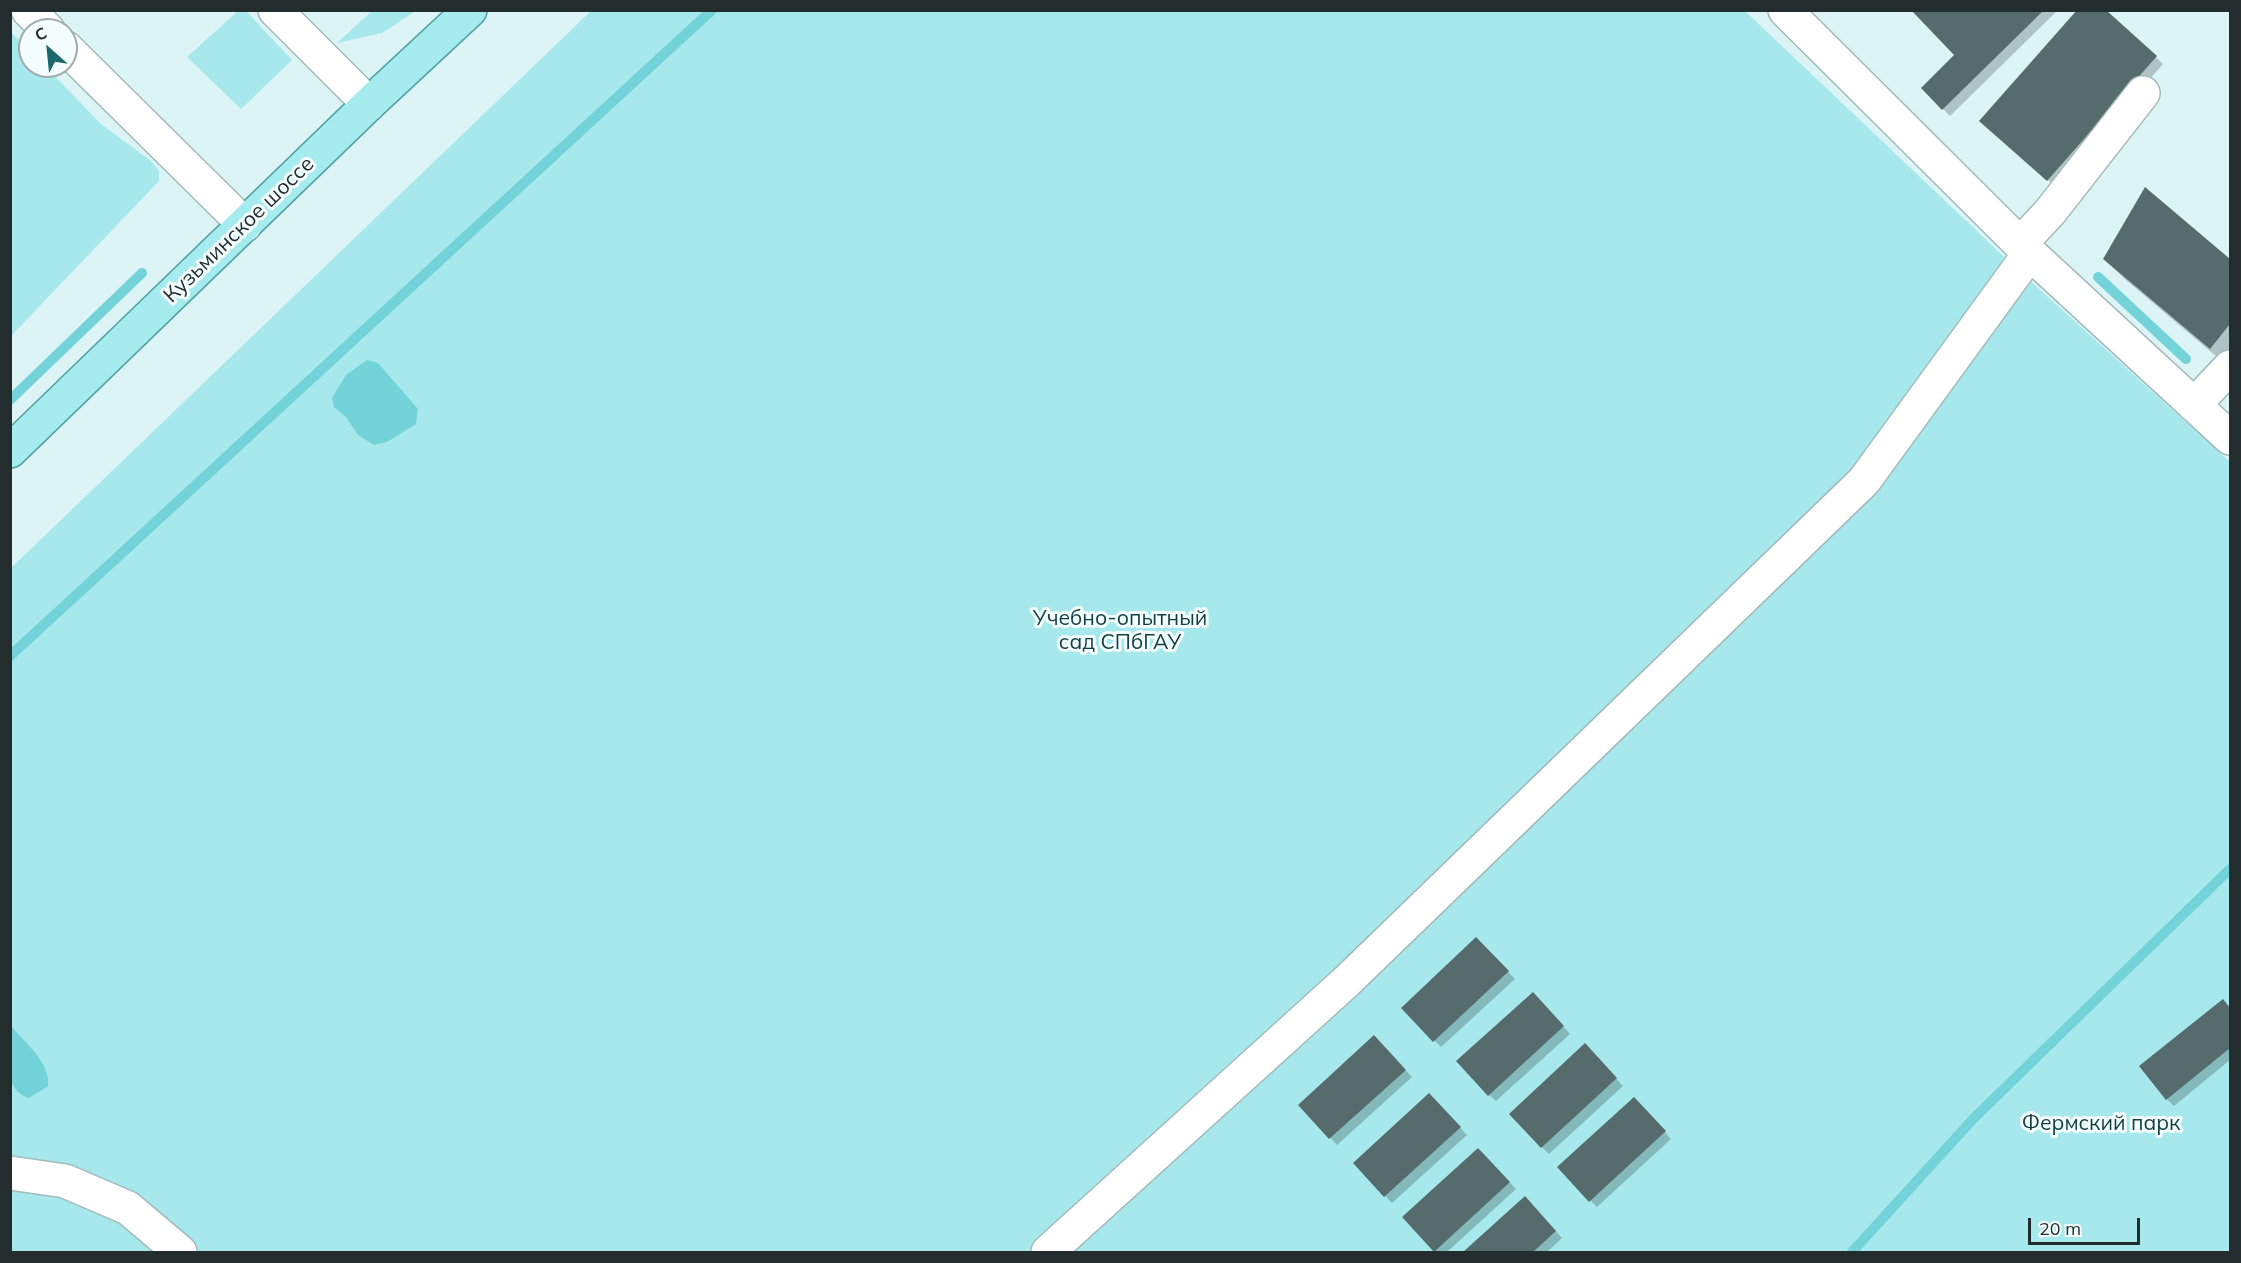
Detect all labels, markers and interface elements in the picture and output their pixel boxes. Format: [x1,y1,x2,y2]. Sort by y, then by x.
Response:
north arrow [18,18,78,78]
text: С [31,22,50,45]
street label: Кузьминское шоссе [159,152,319,308]
park label: Учебно-опытный сад СПбГАУ [1033,606,1207,656]
park label: Фермский парк [2022,1111,2180,1137]
scale bar [2031,1206,2144,1244]
text: 20 m [2039,1217,2081,1240]

